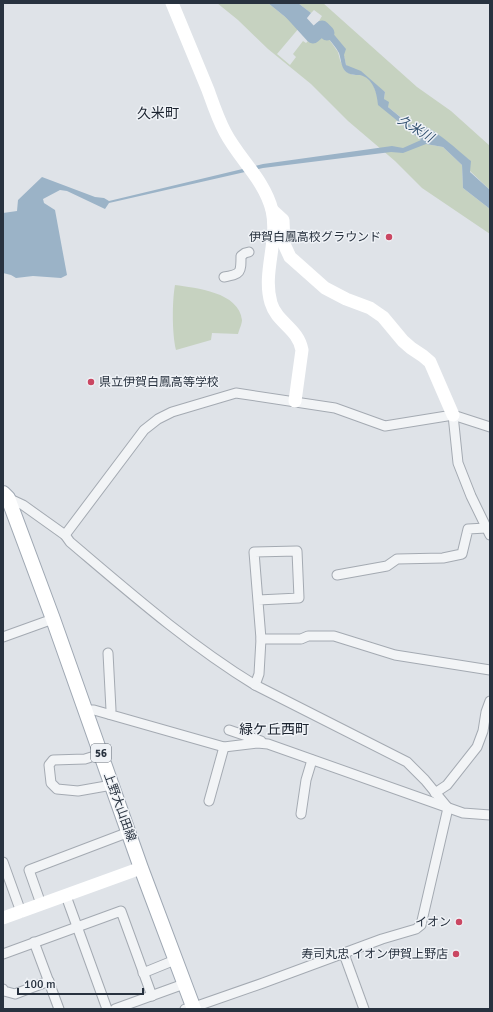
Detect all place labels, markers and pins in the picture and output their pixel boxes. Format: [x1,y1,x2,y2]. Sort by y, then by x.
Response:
place label: 伊賀白鳳高校グラウンド [249,230,381,245]
marker: 伊賀白鳳高校グラウンド [384,232,394,242]
place label: 県立伊賀白鳳高等学校 [99,375,219,390]
marker: 県立伊賀白鳳高等学校 [86,377,96,387]
place label: イオン [415,915,451,930]
marker: イオン [454,917,464,927]
place label: 寿司丸忠 イオン伊賀上野店 [301,947,448,962]
marker: 寿司丸忠 イオン伊賀上野店 [451,949,461,959]

